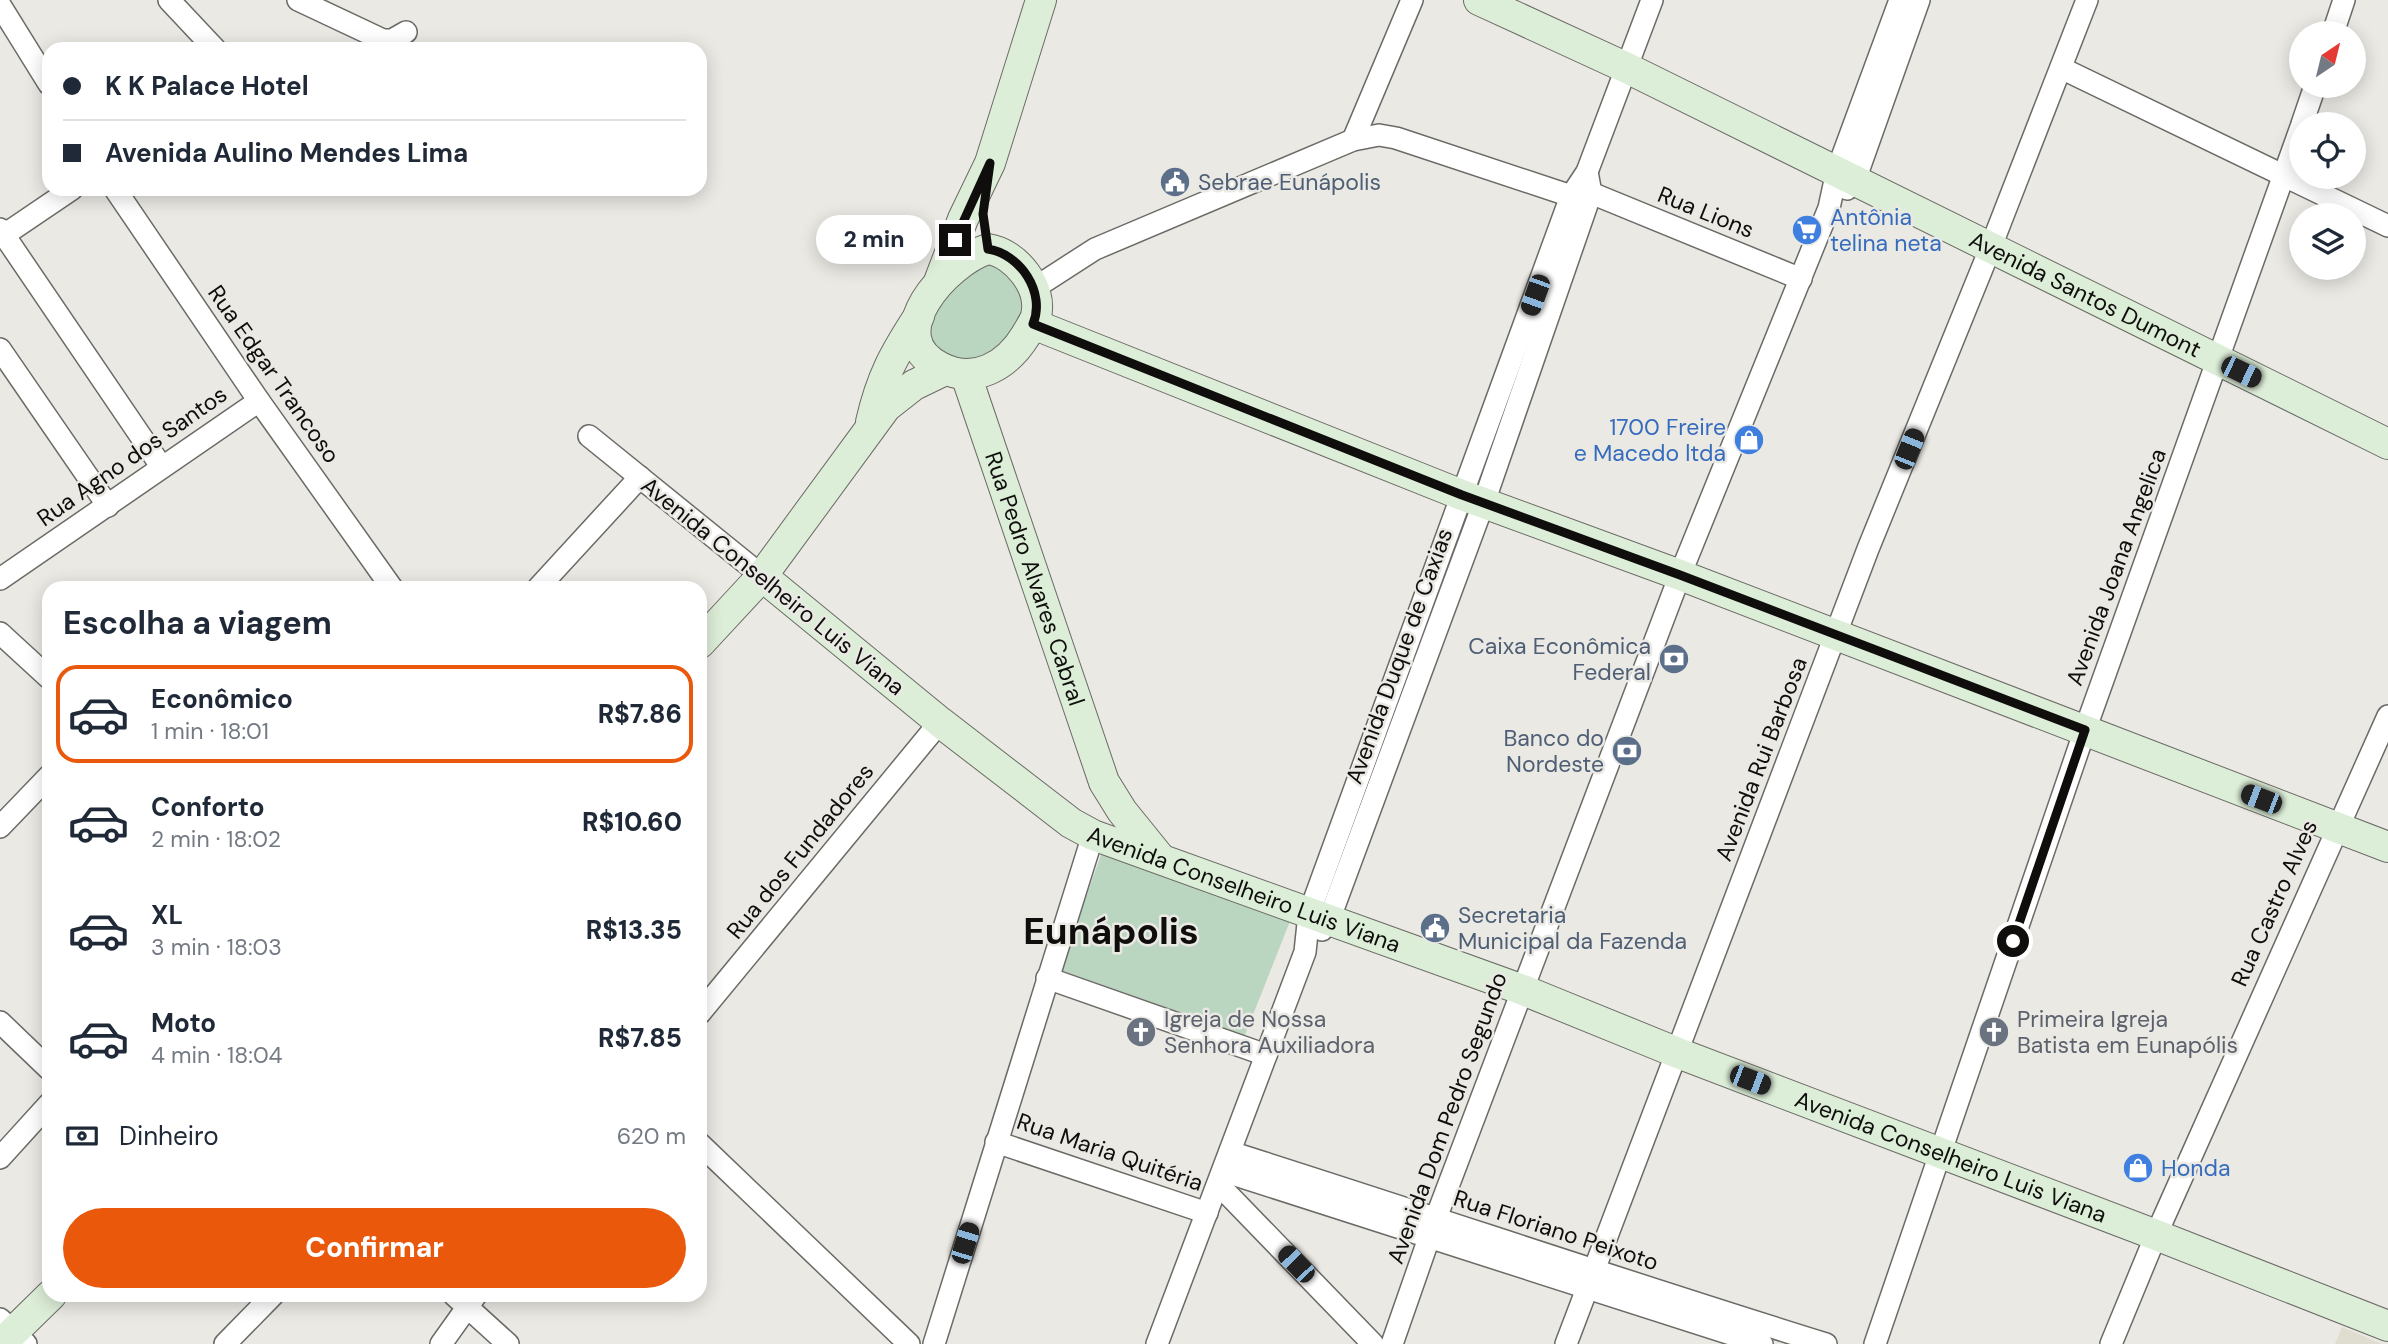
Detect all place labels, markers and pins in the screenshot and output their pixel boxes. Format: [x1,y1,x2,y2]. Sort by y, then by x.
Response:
public building icon: Sebrae Eunápolis [1158,165,1192,199]
place label: Sebrae Eunápolis [1198,167,1381,197]
place label: Antônia telina neta [1830,202,1942,258]
supermarket icon: Antônia telina neta [1790,213,1824,247]
place label: 1700 Freire e Macedo ltda [1574,412,1726,468]
shop icon: 1700 Freire e Macedo ltda [1732,423,1766,457]
place label: Caixa Econômica Federal [1468,631,1651,687]
bank icon: Caixa Econômica Federal [1657,642,1691,676]
place label: Banco do Nordeste [1503,723,1604,779]
bank icon: Banco do Nordeste [1610,734,1644,768]
place label: Secretaria Municipal da Fazenda [1458,900,1687,956]
public building icon: Secretaria Municipal da Fazenda [1418,911,1452,945]
place label: Igreja de Nossa Senhora Auxiliadora [1164,1004,1375,1060]
place label: Primeira Igreja Batista em Eunapólis [2017,1004,2238,1060]
church icon: Igreja de Nossa Senhora Auxiliadora [1124,1015,1158,1049]
church icon: Primeira Igreja Batista em Eunapólis [1977,1015,2011,1049]
shop icon: Honda [2121,1151,2155,1185]
place label: Honda [2161,1153,2230,1183]

